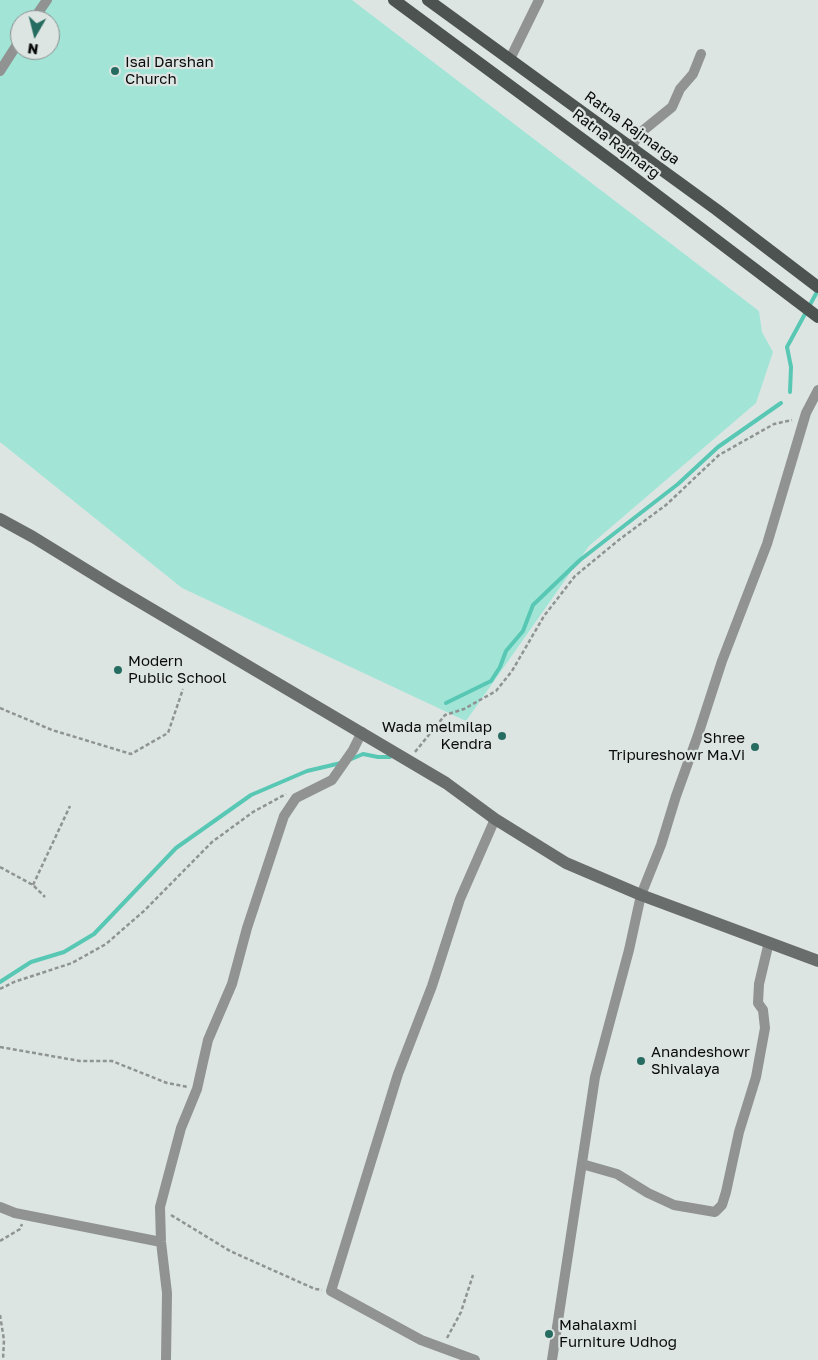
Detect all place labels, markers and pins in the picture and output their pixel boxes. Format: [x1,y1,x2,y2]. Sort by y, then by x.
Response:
place label: Isai Darshan Church [125,53,214,88]
marker: Isai Darshan Church [109,65,121,77]
place label: Modern Public School [128,652,227,687]
marker: Modern Public School [112,664,124,676]
place label: Wada melmilap Kendra [382,718,492,753]
place label: Shree Tripureshowr Ma.Vi [609,729,745,764]
marker: Wada melmilap Kendra [496,730,508,742]
marker: Shree Tripureshowr Ma.Vi [749,741,761,753]
place label: Anandeshowr Shivalaya [651,1043,750,1078]
marker: Anandeshowr Shivalaya [635,1055,647,1067]
place label: Mahalaxmi Furniture Udhog [559,1316,677,1351]
marker: Mahalaxmi Furniture Udhog [543,1328,555,1340]

